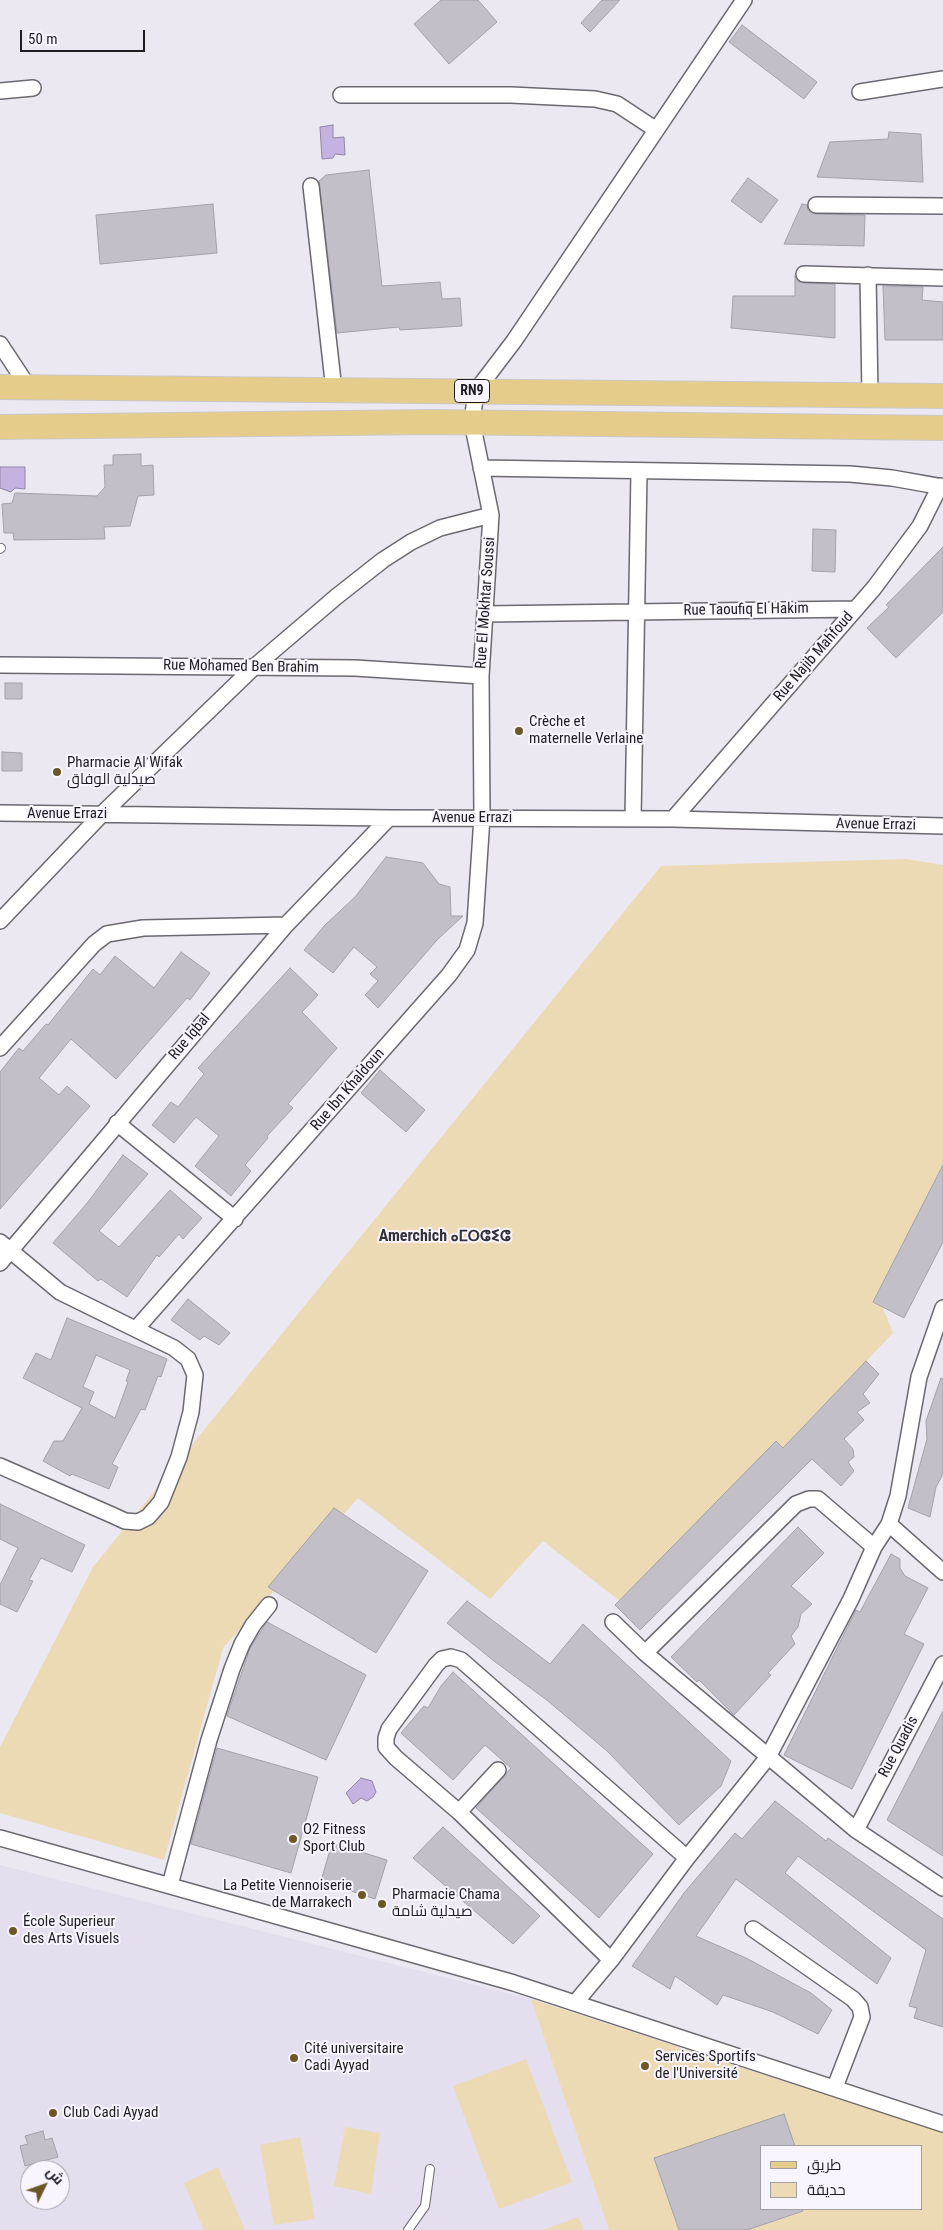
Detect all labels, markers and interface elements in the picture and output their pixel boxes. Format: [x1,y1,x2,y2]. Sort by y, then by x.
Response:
scale bar [22,20,148,52]
text: 50 m [28,30,58,48]
road number: RN9 [454,380,490,402]
street label: Rue El Mokhtar Soussi [472,536,500,670]
street label: Rue Taoufiq El Hakim [683,600,809,620]
street label: Rue Najib Mahfoud [770,609,858,705]
street label: Rue Mohamed Ben Brahim [163,657,319,677]
place label: Crèche et maternelle Verlaine [529,713,643,748]
marker: Crèche et maternelle Verlaine [513,725,525,737]
place label: Pharmacie Al Wifak صيدلية الوفاق [67,754,183,789]
marker: Pharmacie Al Wifak صيدلية الوفاق [51,766,63,778]
street label: Avenue Errazi [27,805,107,823]
street label: Avenue Errazi [432,809,512,827]
street label: Avenue Errazi [836,815,916,835]
street label: Rue Iqbal [165,1010,215,1064]
street label: Rue Ibn Khaldoun [307,1045,389,1135]
district label: Amerchich ⴰⵎⵔⵛⵉⵛ [379,1227,511,1247]
street label: Rue Quadis [875,1713,923,1781]
place label: O2 Fitness Sport Club [303,1821,366,1856]
marker: O2 Fitness Sport Club [287,1833,299,1845]
place label: La Petite Viennoiserie de Marrakech [223,1877,352,1912]
place label: Pharmacie Chama صيدلية شامة [392,1886,500,1921]
marker: La Petite Viennoiserie de Marrakech [356,1889,368,1901]
marker: Pharmacie Chama صيدلية شامة [376,1898,388,1910]
place label: École Superieur des Arts Visuels [23,1913,119,1948]
marker: École Superieur des Arts Visuels [7,1925,19,1937]
place label: Cité universitaire Cadi Ayyad [304,2040,404,2075]
place label: Services Sportifs de l'Université [655,2048,756,2083]
marker: Cité universitaire Cadi Ayyad [288,2052,300,2064]
marker: Services Sportifs de l'Université [639,2060,651,2072]
place label: Club Cadi Ayyad [63,2104,158,2122]
marker: Club Cadi Ayyad [47,2107,59,2119]
legend [760,2145,923,2210]
text: طريق [807,2156,841,2174]
north arrow [20,2160,70,2210]
text: ش [43,2164,67,2188]
text: حديقة [807,2181,846,2199]

